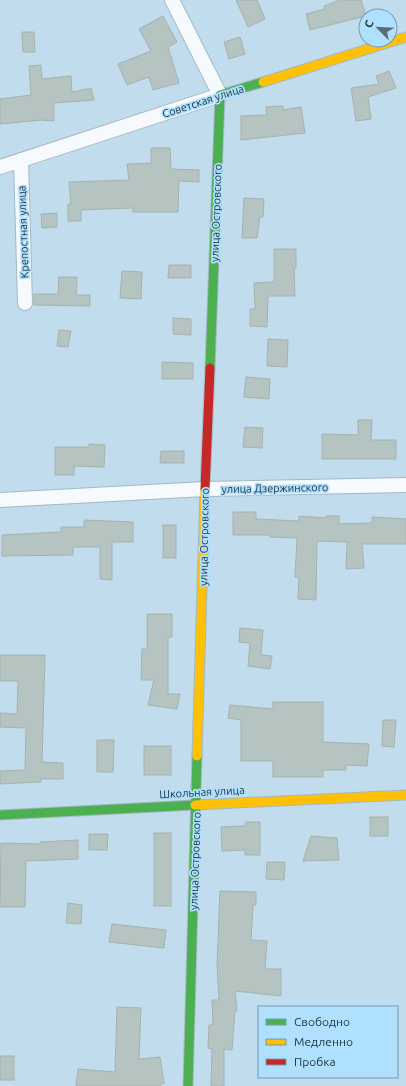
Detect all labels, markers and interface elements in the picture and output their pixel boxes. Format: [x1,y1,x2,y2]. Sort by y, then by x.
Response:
north arrow [358,8,398,48]
text: С [362,18,376,30]
street label: Советская улица [161,82,245,120]
street label: улица Островского [208,164,224,262]
street label: Крепостная улица [15,185,31,279]
street label: улица Дзержинского [221,481,329,495]
street label: улица Островского [197,488,211,586]
street label: Школьная улица [159,784,245,800]
street label: улица Островского [187,812,203,910]
legend [258,1006,398,1078]
text: Свободно [294,1015,350,1028]
text: Медленно [294,1035,353,1048]
text: Пробка [294,1055,336,1068]

